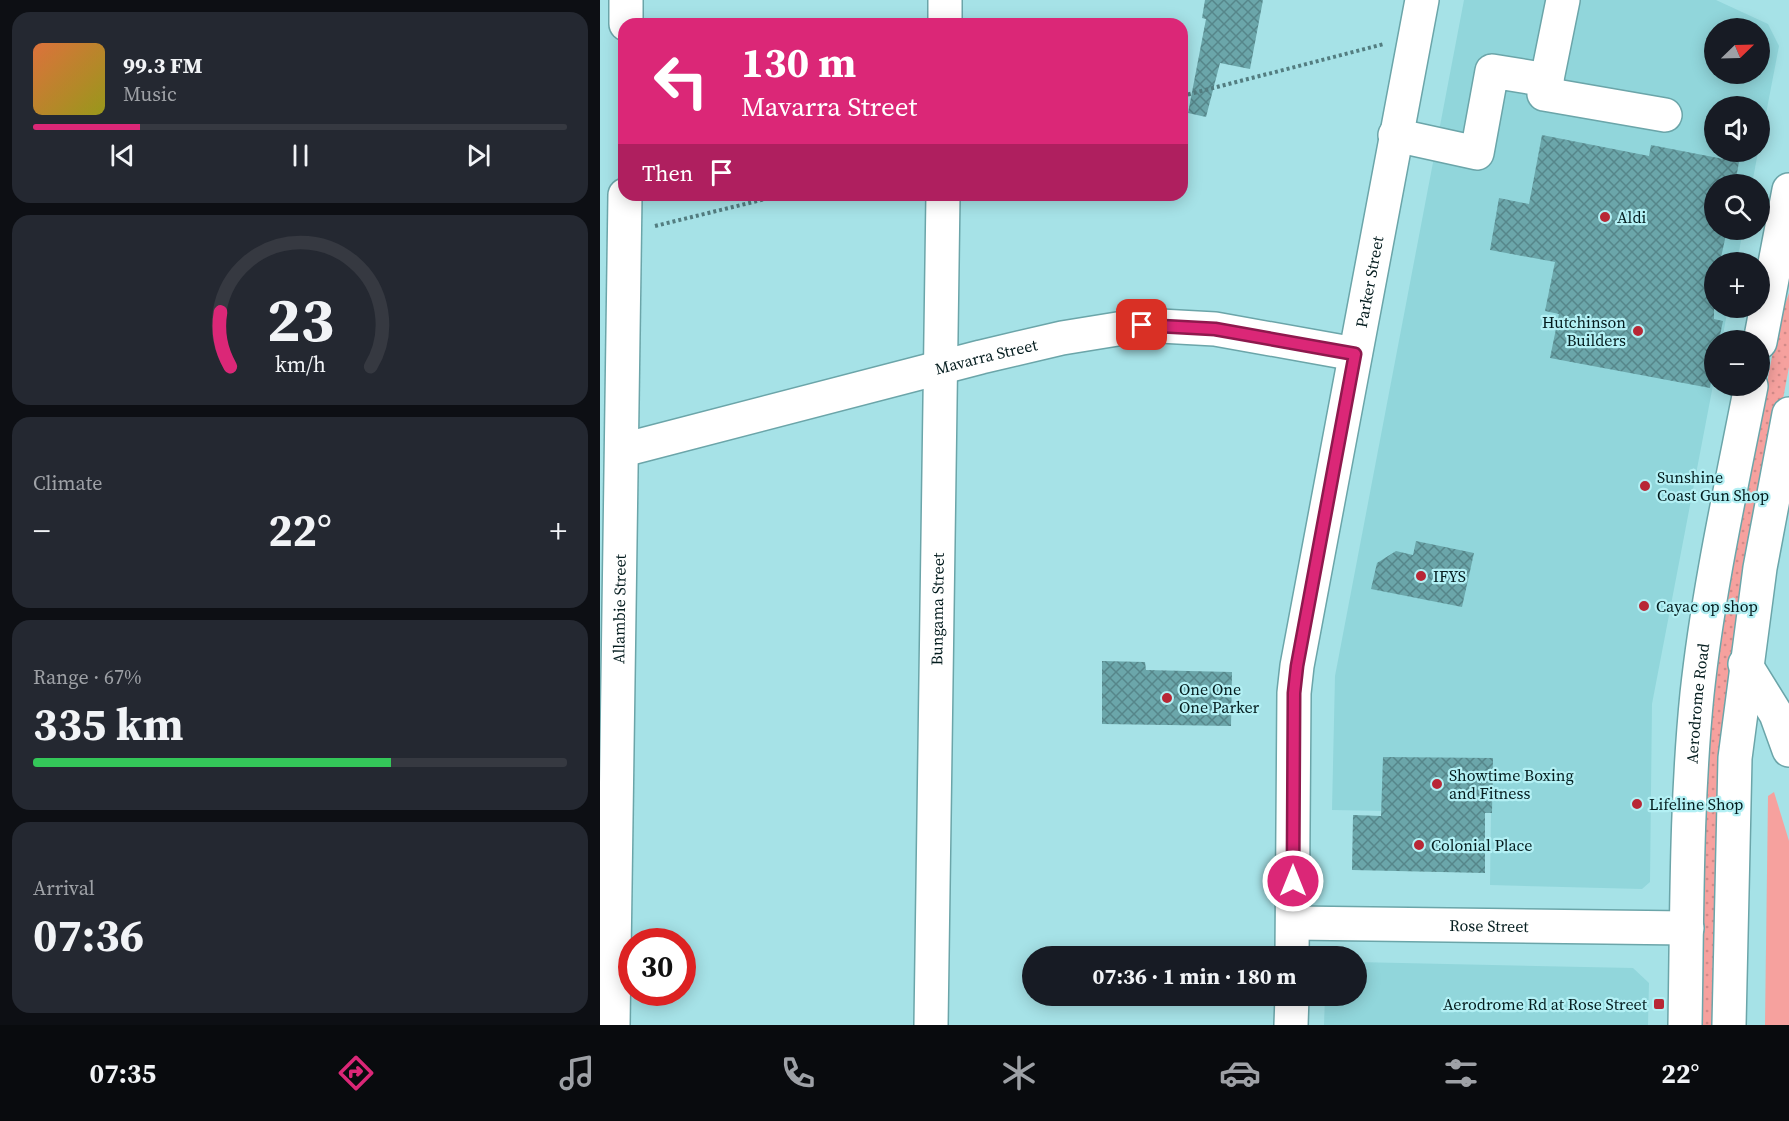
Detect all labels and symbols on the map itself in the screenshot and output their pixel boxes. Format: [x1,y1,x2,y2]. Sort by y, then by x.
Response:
north arrow [1704,18,1770,84]
place label: Aldi [1617,206,1646,228]
marker: Aldi [1598,210,1612,224]
street label: Parker Street [1350,234,1389,329]
pin [1116,299,1167,350]
place label: Hutchinson Builders [1542,311,1626,351]
marker: Hutchinson Builders [1631,324,1645,338]
street label: Mavarra Street [933,333,1040,380]
place label: Sunshine Coast Gun Shop [1657,466,1769,506]
marker: Sunshine Coast Gun Shop [1638,479,1652,493]
street label: Bungama Street [925,552,949,665]
street label: Allambie Street [607,553,631,664]
place label: IFYS [1433,565,1466,587]
marker: IFYS [1414,569,1428,583]
place label: Cayac op shop [1656,595,1758,617]
marker: Cayac op shop [1637,599,1651,613]
street label: Aerodrome Road [1681,642,1714,764]
place label: One One One Parker [1179,678,1260,718]
marker: One One One Parker [1160,691,1174,705]
place label: Showtime Boxing and Fitness [1449,764,1574,804]
marker: Showtime Boxing and Fitness [1430,777,1444,791]
place label: Lifeline Shop [1649,793,1743,815]
marker: Lifeline Shop [1630,797,1644,811]
place label: Colonial Place [1431,834,1533,856]
marker: Colonial Place [1412,838,1426,852]
position arrow [1261,849,1325,913]
street label: Rose Street [1449,914,1530,937]
speed limit sign: 30 [618,928,696,1006]
place label: Aerodrome Rd at Rose Street [1443,993,1648,1015]
marker: Aerodrome Rd at Rose Street [1652,997,1666,1011]

